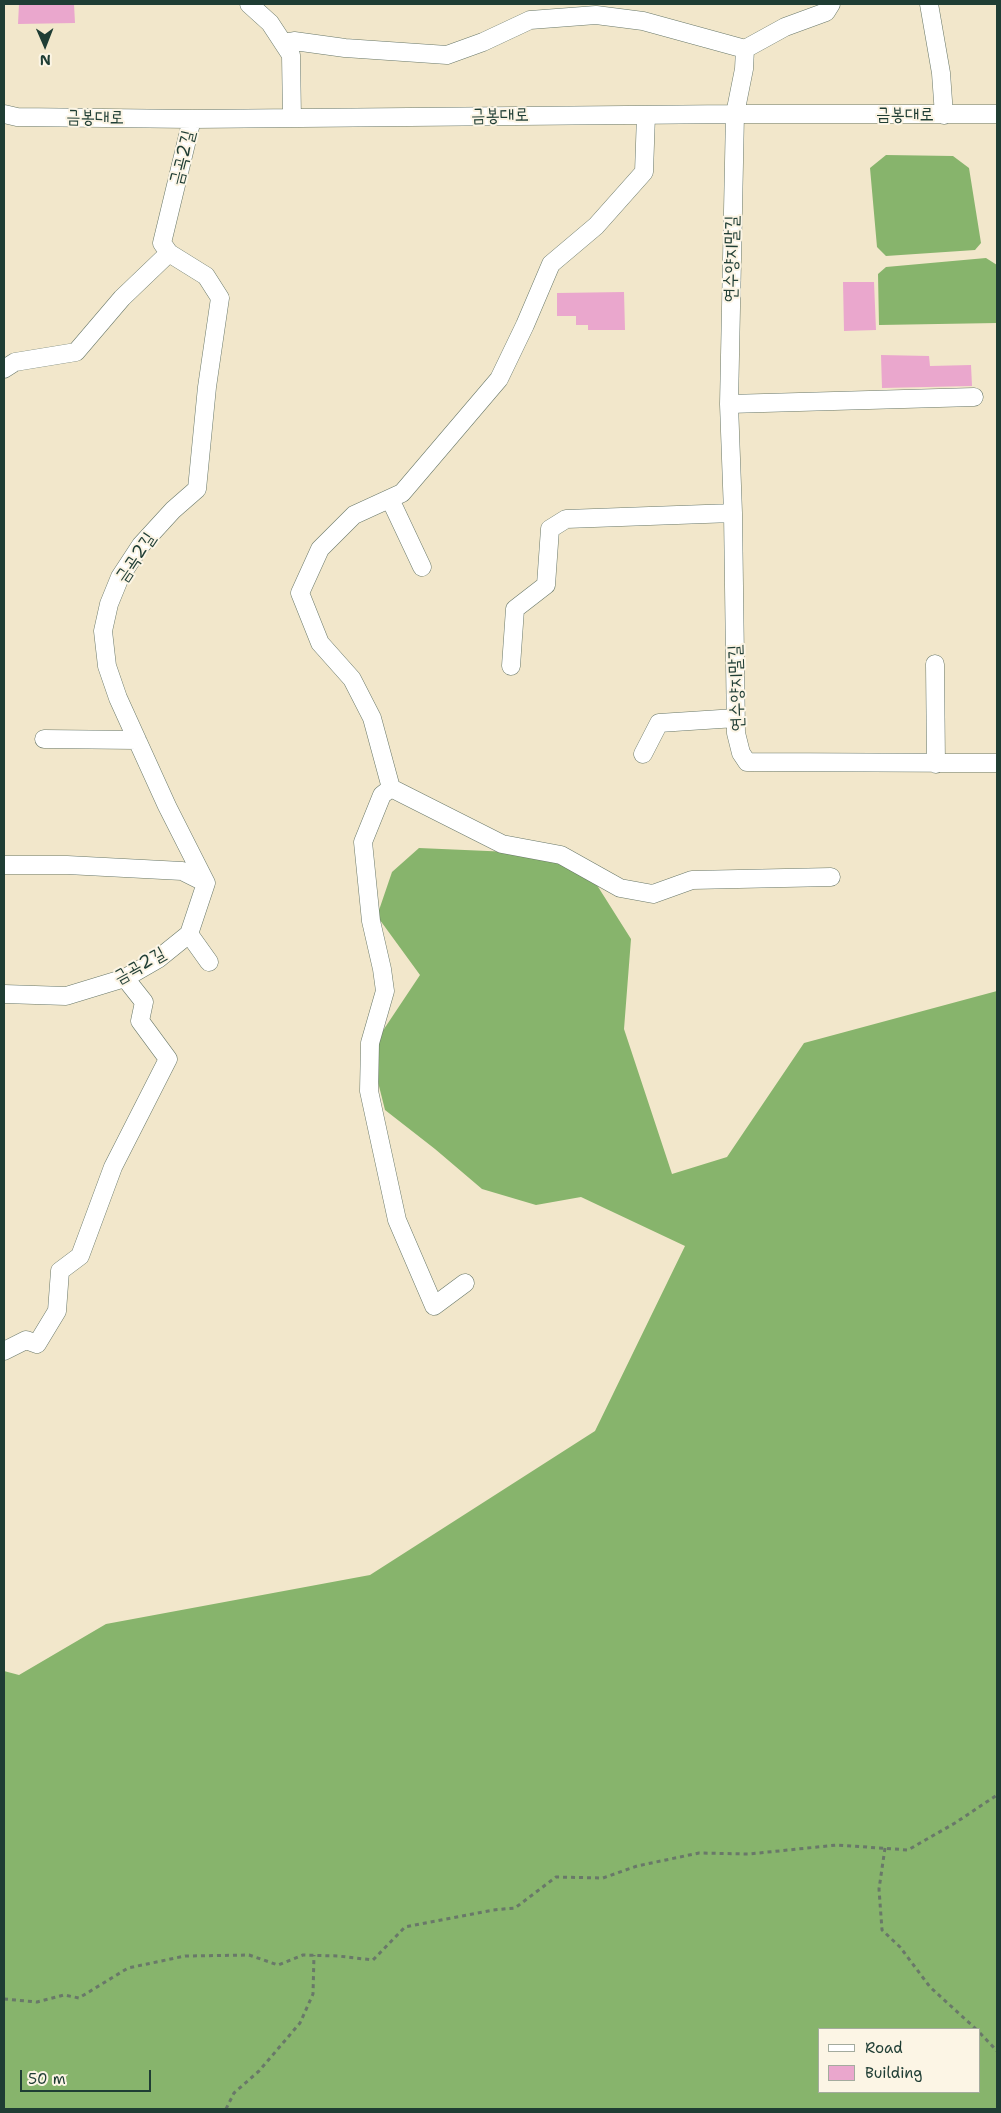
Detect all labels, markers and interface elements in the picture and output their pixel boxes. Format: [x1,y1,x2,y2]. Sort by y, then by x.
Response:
north arrow [20,20,70,70]
text: N [40,51,51,69]
street label: 금봉대로 [876,104,934,126]
street label: 금봉대로 [471,105,529,127]
street label: 금봉대로 [66,107,124,129]
street label: 금곡2길 [166,128,200,188]
street label: 연수양지말길 [720,215,744,303]
street label: 금곡2길 [111,529,161,587]
street label: 연수양지말길 [725,644,749,732]
street label: 금곡2길 [110,943,170,989]
legend [818,2028,981,2093]
text: Road [865,2038,903,2058]
scale bar [22,2060,154,2092]
text: Building [865,2063,922,2083]
text: 50 m [28,2069,66,2089]

